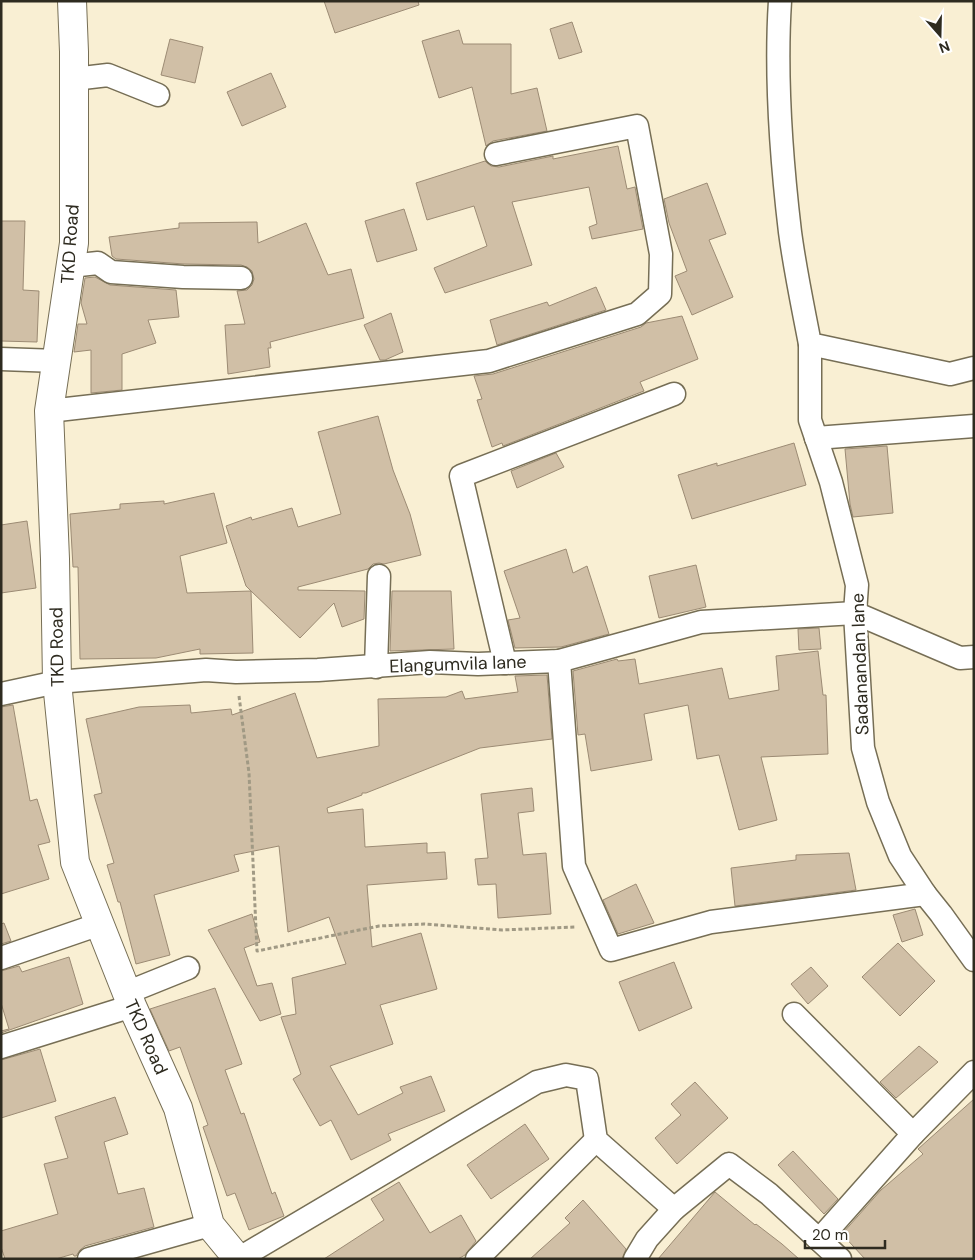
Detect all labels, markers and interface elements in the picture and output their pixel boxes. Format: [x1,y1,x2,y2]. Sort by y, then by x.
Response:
north arrow [915,10,965,60]
text: N [937,37,952,57]
street label: TKD Road [55,203,85,285]
street label: Sadanandan lane [846,592,874,736]
street label: TKD Road [44,607,70,687]
street label: Elangumvila lane [389,650,527,678]
street label: TKD Road [119,996,173,1078]
scale bar [805,1218,885,1250]
text: 20 m [812,1225,848,1245]

